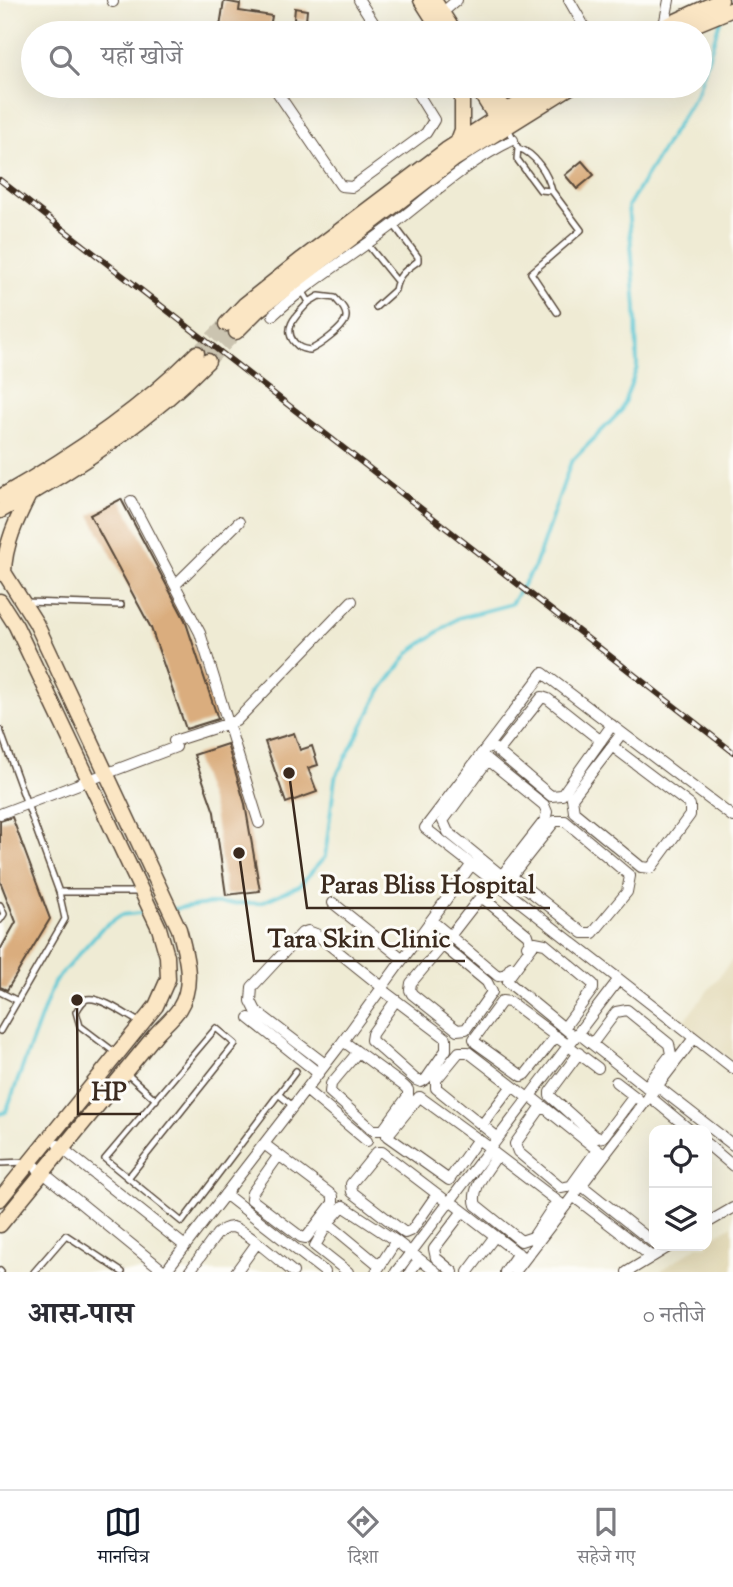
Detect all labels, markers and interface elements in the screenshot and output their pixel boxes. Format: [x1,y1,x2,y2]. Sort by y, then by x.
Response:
search box [21,21,712,98]
text: यहाँ खोजें [101,39,183,76]
icon: search [45,41,83,79]
callout: Paras Bliss Hospital [307,861,550,908]
text: Paras Bliss Hospital [320,868,536,905]
callout: Tara Skin Clinic [254,914,465,961]
text: Tara Skin Clinic [268,922,451,959]
callout: HP [78,1067,141,1114]
text: HP [91,1075,127,1112]
map controls [649,1125,712,1251]
button: locate [649,1125,712,1188]
button: layers [649,1188,712,1251]
text: आस-पास [28,1294,134,1337]
text: 0 नतीजे [643,1300,705,1333]
tab: मानचित्र [98,1503,149,1575]
tab: दिशा [344,1503,382,1575]
tab: सहेजे गए [577,1503,635,1575]

